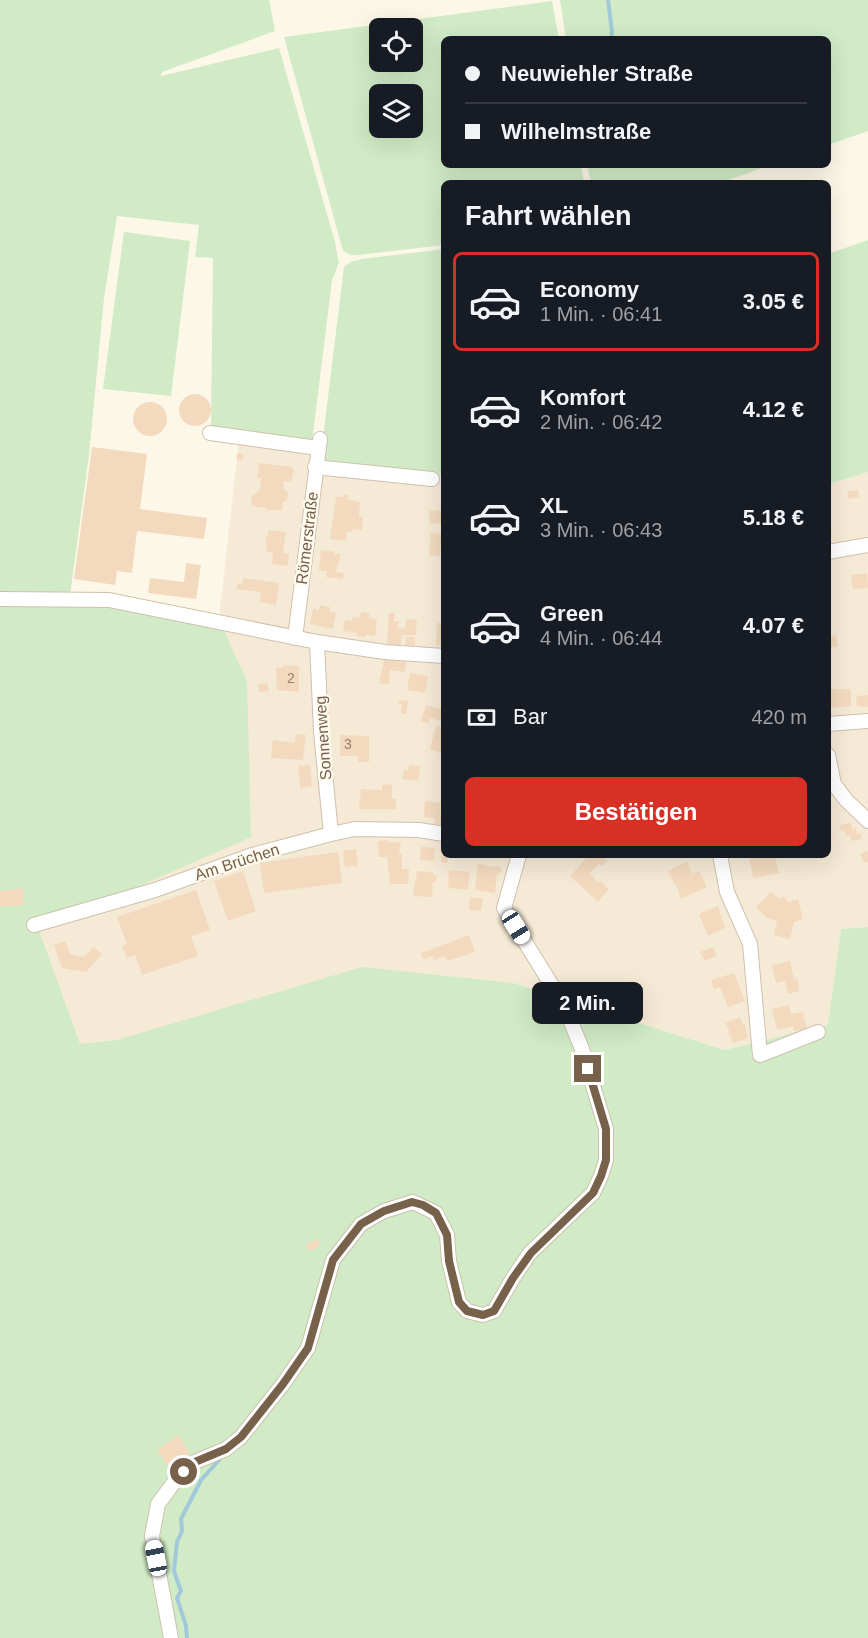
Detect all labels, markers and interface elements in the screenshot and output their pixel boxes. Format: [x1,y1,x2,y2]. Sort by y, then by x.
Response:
map controls [369,18,423,138]
button: locate [369,18,423,72]
text: Neuwiehler Straße [501,61,693,86]
button: layers [369,84,423,138]
text: Wilhelmstraße [501,119,651,144]
text: Fahrt wählen [465,201,632,231]
icon: car [468,275,522,329]
text: Economy [540,277,639,302]
text: 3.05 € [743,289,804,314]
text: 1 Min. · 06:41 [540,303,662,325]
icon: car [468,383,522,437]
text: Komfort [540,385,626,410]
text: 4.12 € [743,397,804,422]
text: 2 Min. · 06:42 [540,411,662,433]
street label: Römerstraße [293,491,321,585]
icon: car [468,491,522,545]
text: XL [540,493,568,518]
text: 5.18 € [743,505,804,530]
text: 3 Min. · 06:43 [540,519,662,541]
icon: car [468,599,522,653]
text: Green [540,601,604,626]
text: 4.07 € [743,613,804,638]
text: 4 Min. · 06:44 [540,627,662,649]
house number: 2 [287,670,295,686]
street label: Sonnenweg [312,695,334,781]
icon: cash [465,701,498,734]
text: Bar [513,704,547,729]
text: 420 m [751,706,807,728]
house number: 3 [344,736,352,752]
button: Bestätigen [465,777,807,846]
street label: Am Brüchen [193,840,281,884]
car [499,907,533,947]
callout: 2 Min. [532,982,644,1024]
text: 2 Min. [559,992,616,1014]
route end [574,1055,601,1082]
route start [170,1458,197,1485]
car [144,1539,168,1577]

